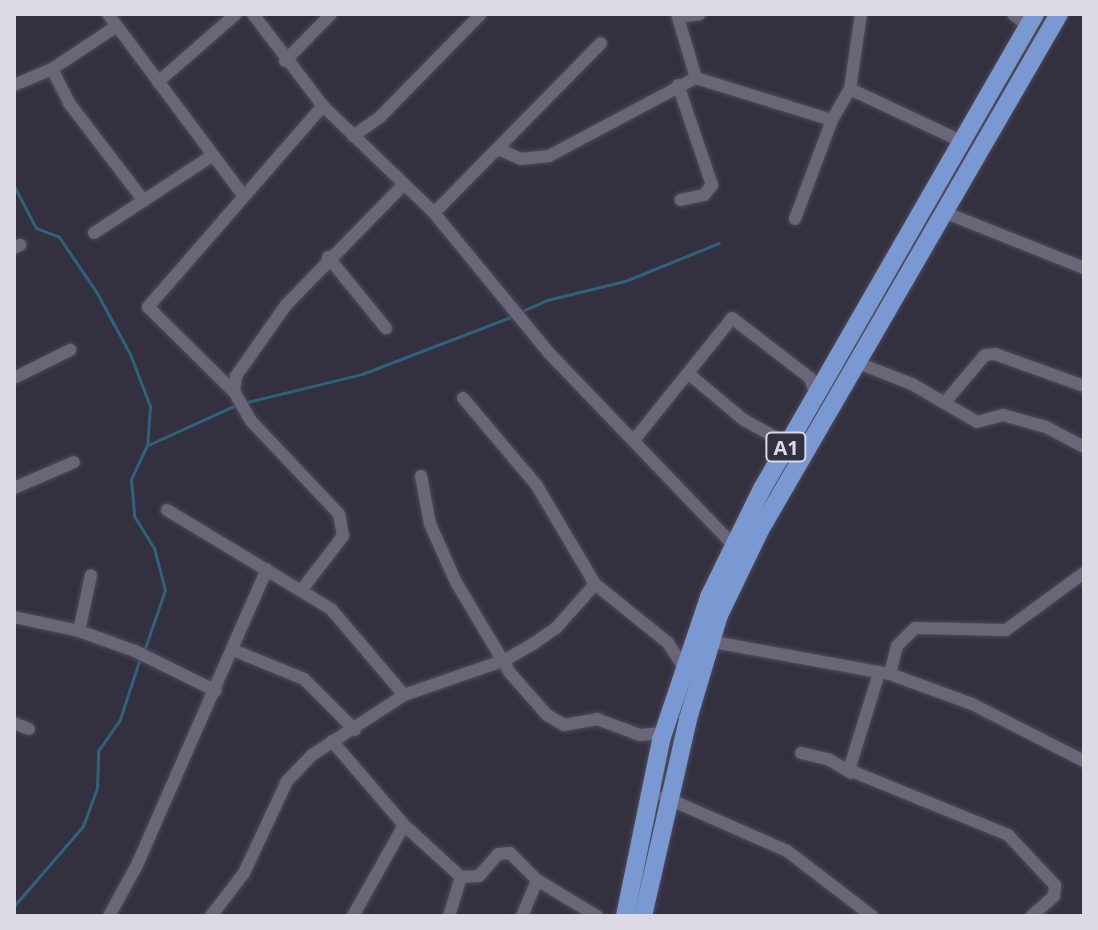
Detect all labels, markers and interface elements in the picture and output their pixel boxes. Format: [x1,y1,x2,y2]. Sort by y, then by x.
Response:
road number: A1 [764,431,808,463]

